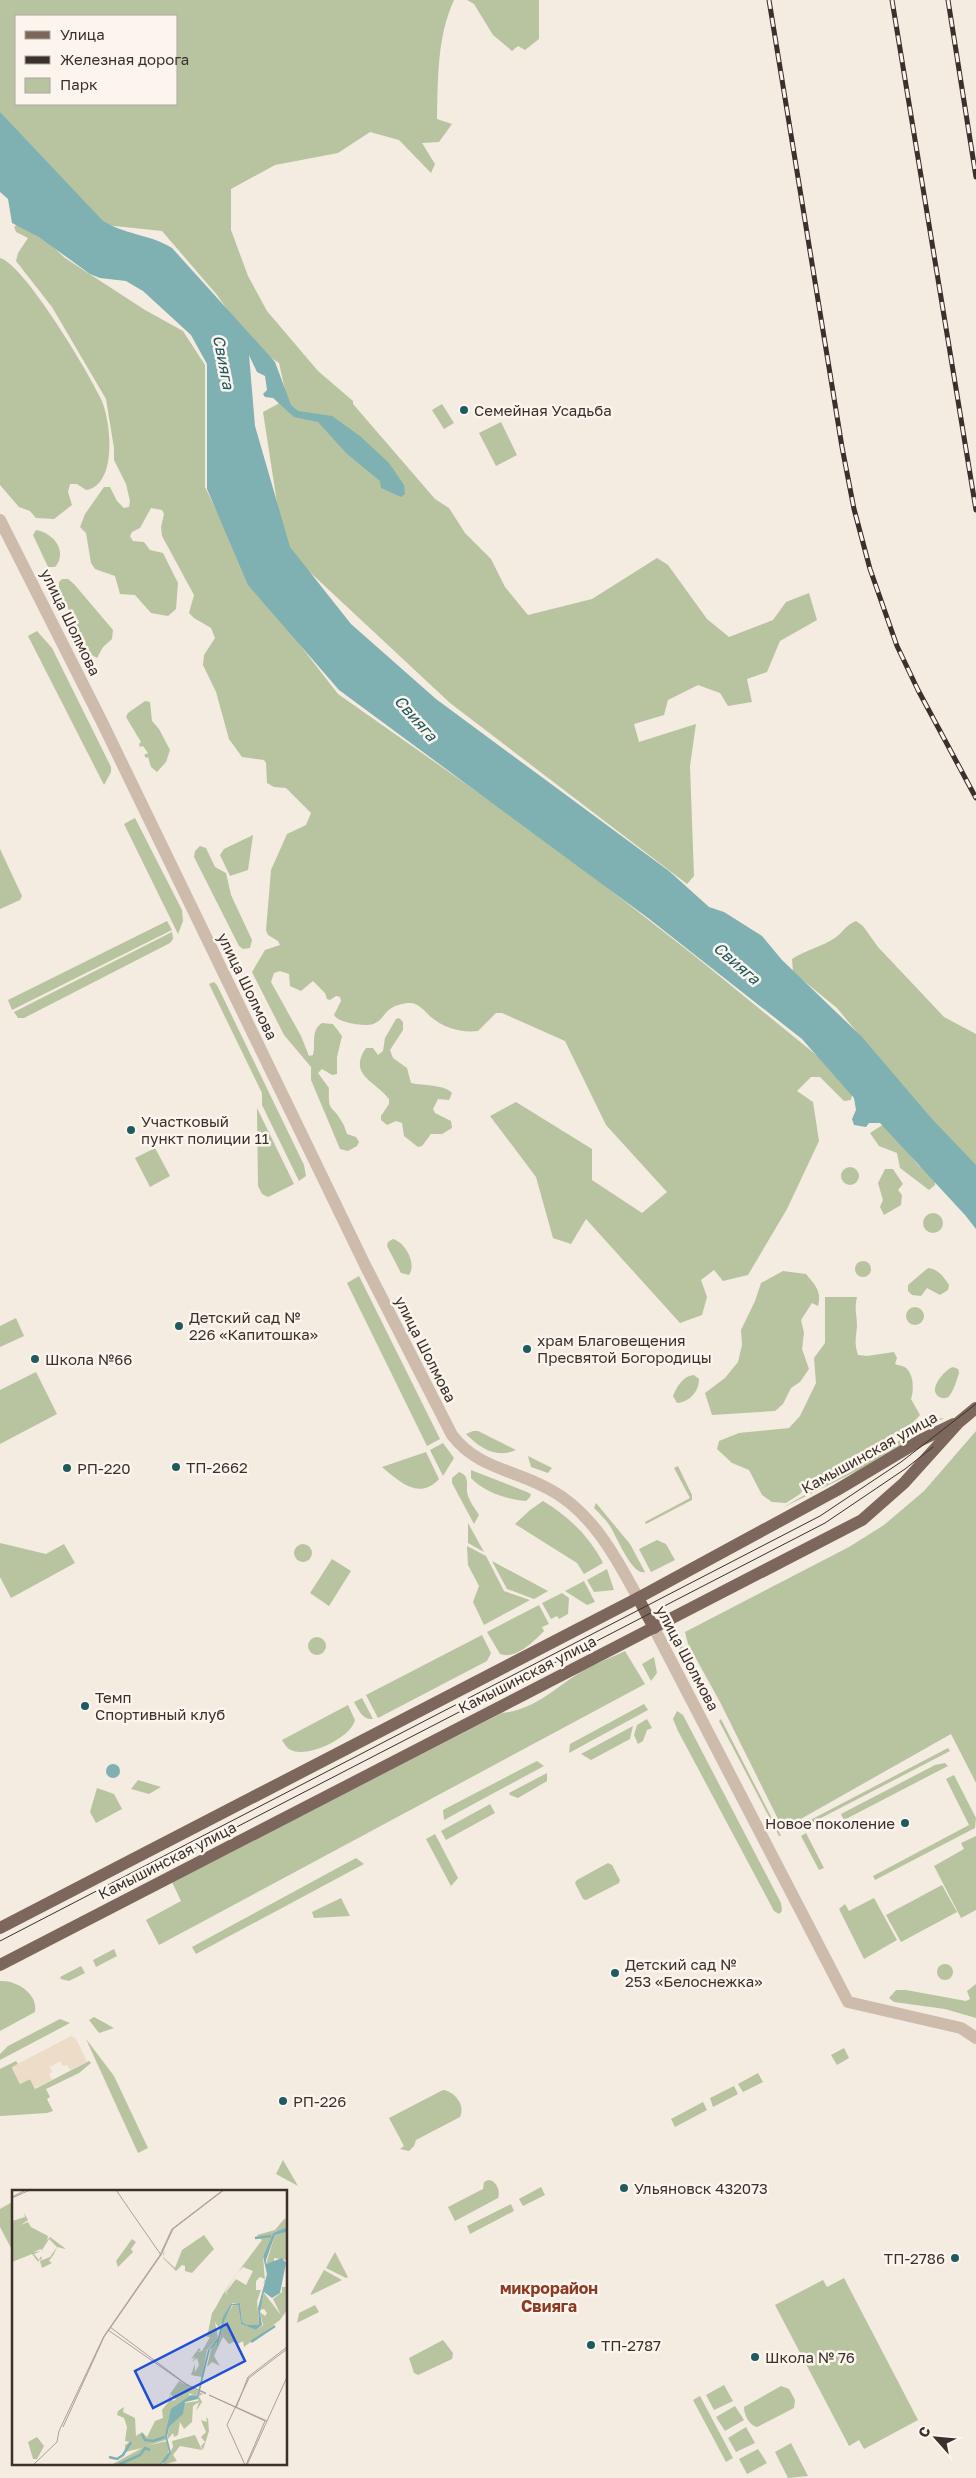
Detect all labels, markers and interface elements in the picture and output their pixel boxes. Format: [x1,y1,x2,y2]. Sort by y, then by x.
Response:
legend [15,15,178,105]
text: Улица [60,25,105,43]
text: Железная дорога [60,50,189,68]
text: Парк [60,75,98,93]
water label: Свияга [209,333,239,392]
place label: Семейная Усадьба [474,401,612,419]
marker: Семейная Усадьба [458,404,470,416]
street label: улица Шолмова [37,566,105,678]
water label: Свияга [390,691,442,746]
street label: улица Шолмова [214,930,282,1042]
water label: Свияга [710,937,765,989]
place label: Участковый пункт полиции 11 [141,1112,269,1147]
marker: Участковый пункт полиции 11 [125,1124,137,1136]
street label: улица Шолмова [392,1293,460,1405]
place label: Детский сад № 226 «Капитошка» [189,1308,318,1343]
marker: Детский сад № 226 «Капитошка» [173,1320,185,1332]
place label: храм Благовещения Пресвятой Богородицы [537,1331,712,1366]
marker: храм Благовещения Пресвятой Богородицы [521,1343,533,1355]
place label: Школа №66 [45,1350,132,1368]
marker: Школа №66 [29,1353,41,1365]
street label: Камышинская улица [798,1407,940,1497]
place label: ТП-2662 [186,1458,248,1476]
place label: РП-220 [77,1459,130,1477]
marker: ТП-2662 [170,1461,182,1473]
marker: РП-220 [61,1462,73,1474]
street label: улица Шолмова [653,1602,723,1714]
street label: Камышинская улица [455,1631,599,1717]
place label: Темп Спортивный клуб [95,1688,225,1723]
marker: Темп Спортивный клуб [79,1700,91,1712]
place label: Новое поколение [765,1814,895,1832]
street label: Камышинская улица [95,1817,239,1903]
marker: Новое поколение [899,1817,911,1829]
place label: Детский сад № 253 «Белоснежка» [625,1955,762,1990]
marker: Детский сад № 253 «Белоснежка» [609,1967,621,1979]
place label: РП-226 [293,2092,346,2110]
marker: РП-226 [277,2095,289,2107]
place label: Ульяновск 432073 [634,2179,768,2197]
marker: Ульяновск 432073 [618,2182,630,2194]
inset map [12,2190,288,2466]
place label: ТП-2786 [884,2249,945,2267]
marker: ТП-2786 [949,2252,961,2264]
district label: микрорайон Свияга [500,2278,598,2316]
place label: ТП-2787 [601,2336,661,2354]
marker: ТП-2787 [585,2339,597,2351]
place label: Школа № 76 [765,2348,855,2366]
marker: Школа № 76 [749,2351,761,2363]
north arrow [911,2413,961,2463]
text: С [914,2424,934,2440]

